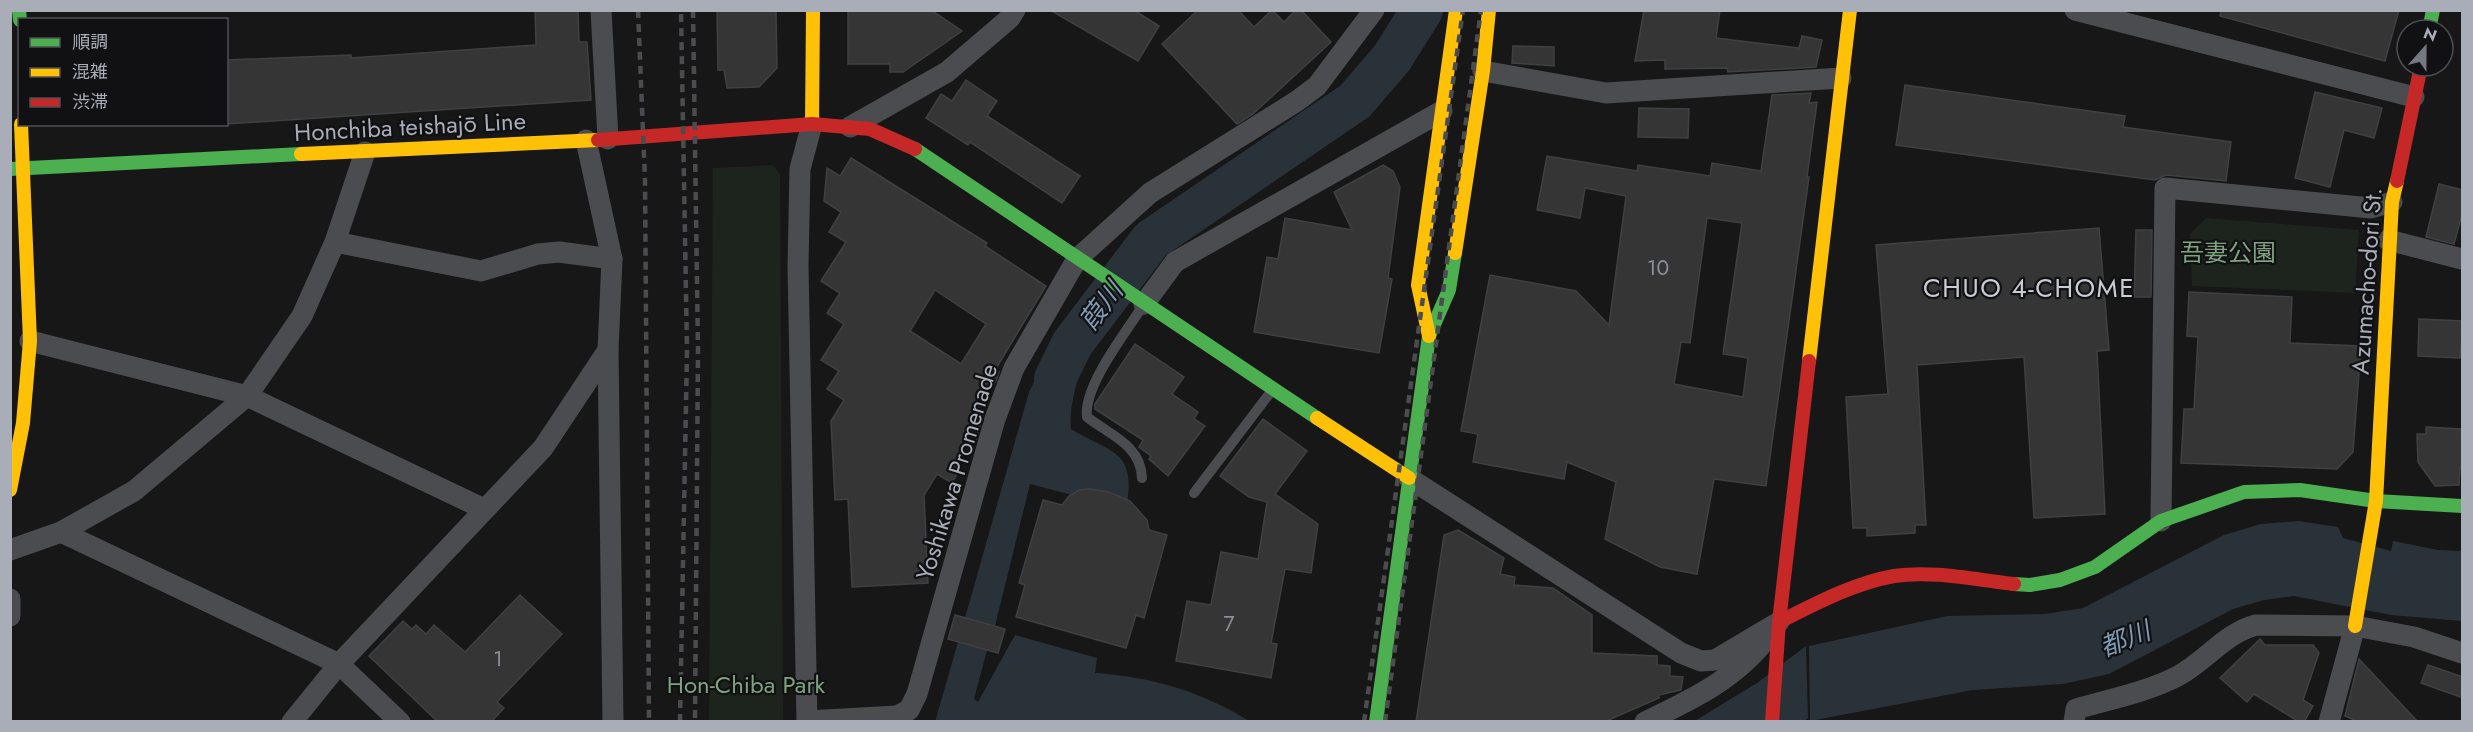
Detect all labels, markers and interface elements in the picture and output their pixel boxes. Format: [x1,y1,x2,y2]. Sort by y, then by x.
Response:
legend [18,18,228,126]
north arrow [2395,18,2455,78]
text: N [2420,21,2440,47]
text: 順調 [72,29,108,55]
text: 混雑 [72,59,108,85]
text: 渋滞 [72,89,108,115]
street label: Honchiba teishajō Line [293,103,527,150]
street label: Azumacho-dori St. [2343,186,2390,376]
park label: 吾妻公園 [2180,235,2276,270]
house number: 10 [1647,253,1669,283]
district label: CHUO 4-CHOME [1923,269,2135,307]
water label: 葭川 [1070,271,1134,338]
street label: Yoshikawa Promenade [907,359,1006,584]
house number: 7 [1223,609,1235,639]
water label: 都川 [2094,611,2159,666]
house number: 1 [493,644,503,674]
park label: Hon-Chiba Park [667,667,826,702]

